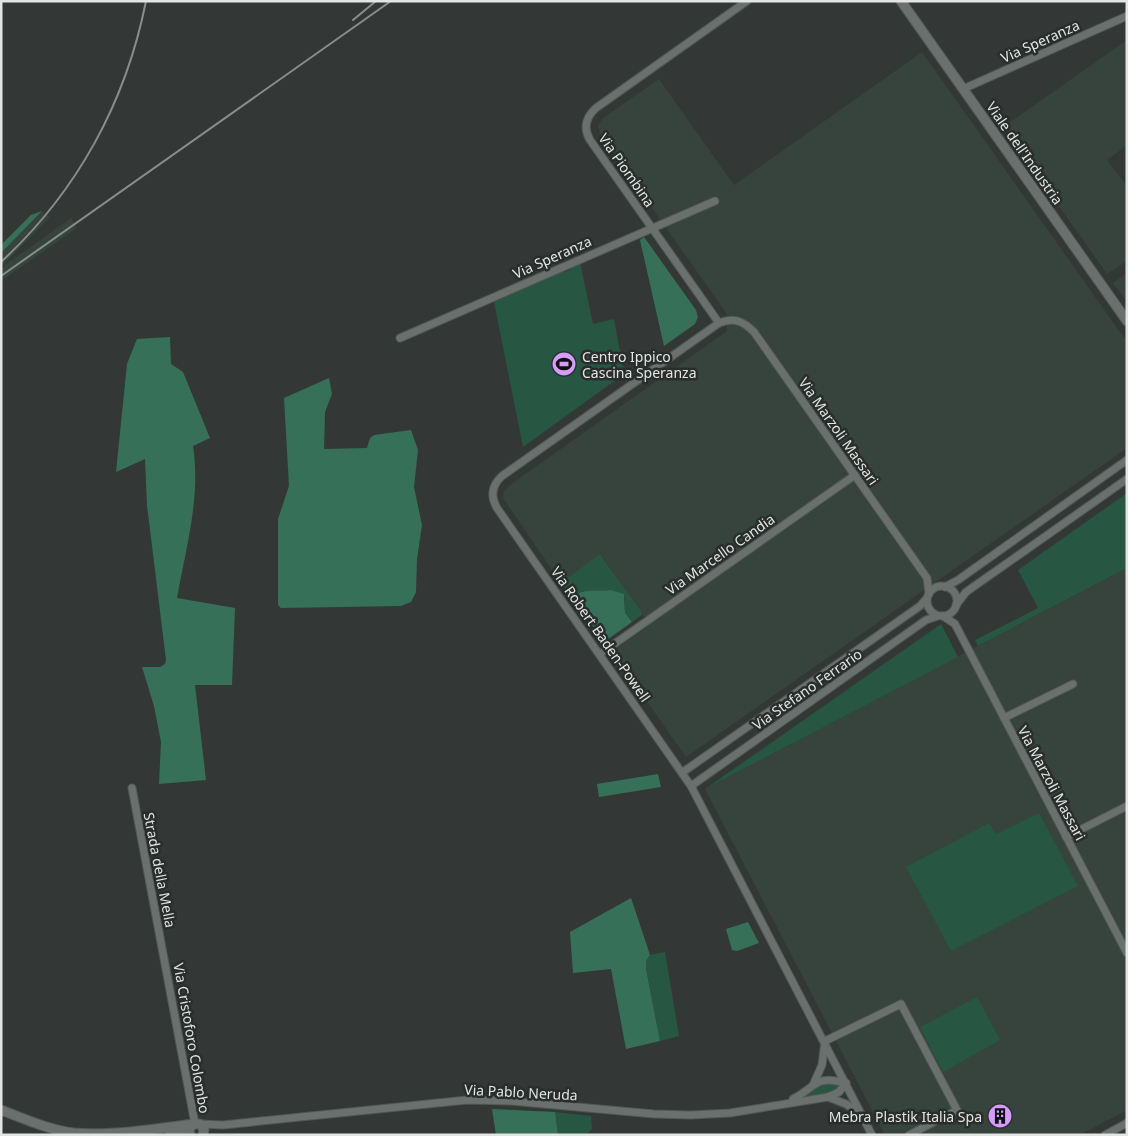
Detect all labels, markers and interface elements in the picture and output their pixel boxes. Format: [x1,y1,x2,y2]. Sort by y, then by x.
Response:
street label: Via Speranza [998,15,1082,67]
street label: Viale dell'Industria [982,98,1068,208]
street label: Via Piombina [595,129,659,211]
street label: Via Speranza [510,231,594,283]
place label: Centro Ippico Cascina Speranza [582,347,697,382]
sports icon: Centro Ippico Cascina Speranza [551,351,577,377]
street label: Via Marzoli Massari [795,374,883,488]
street label: Via Marcello Candia [662,509,778,599]
street label: Via Robert Baden-Powell [547,563,655,705]
street label: Via Stefano Ferrario [748,644,866,734]
street label: Via Marzoli Massari [1014,722,1090,844]
street label: Strada della Mella [140,811,180,929]
street label: Via Cristoforo Colombo [169,961,215,1115]
street label: Via Pablo Neruda [464,1080,578,1104]
building icon: Mebra Plastik Italia Spa [987,1103,1013,1129]
place label: Mebra Plastik Italia Spa [829,1107,982,1126]

